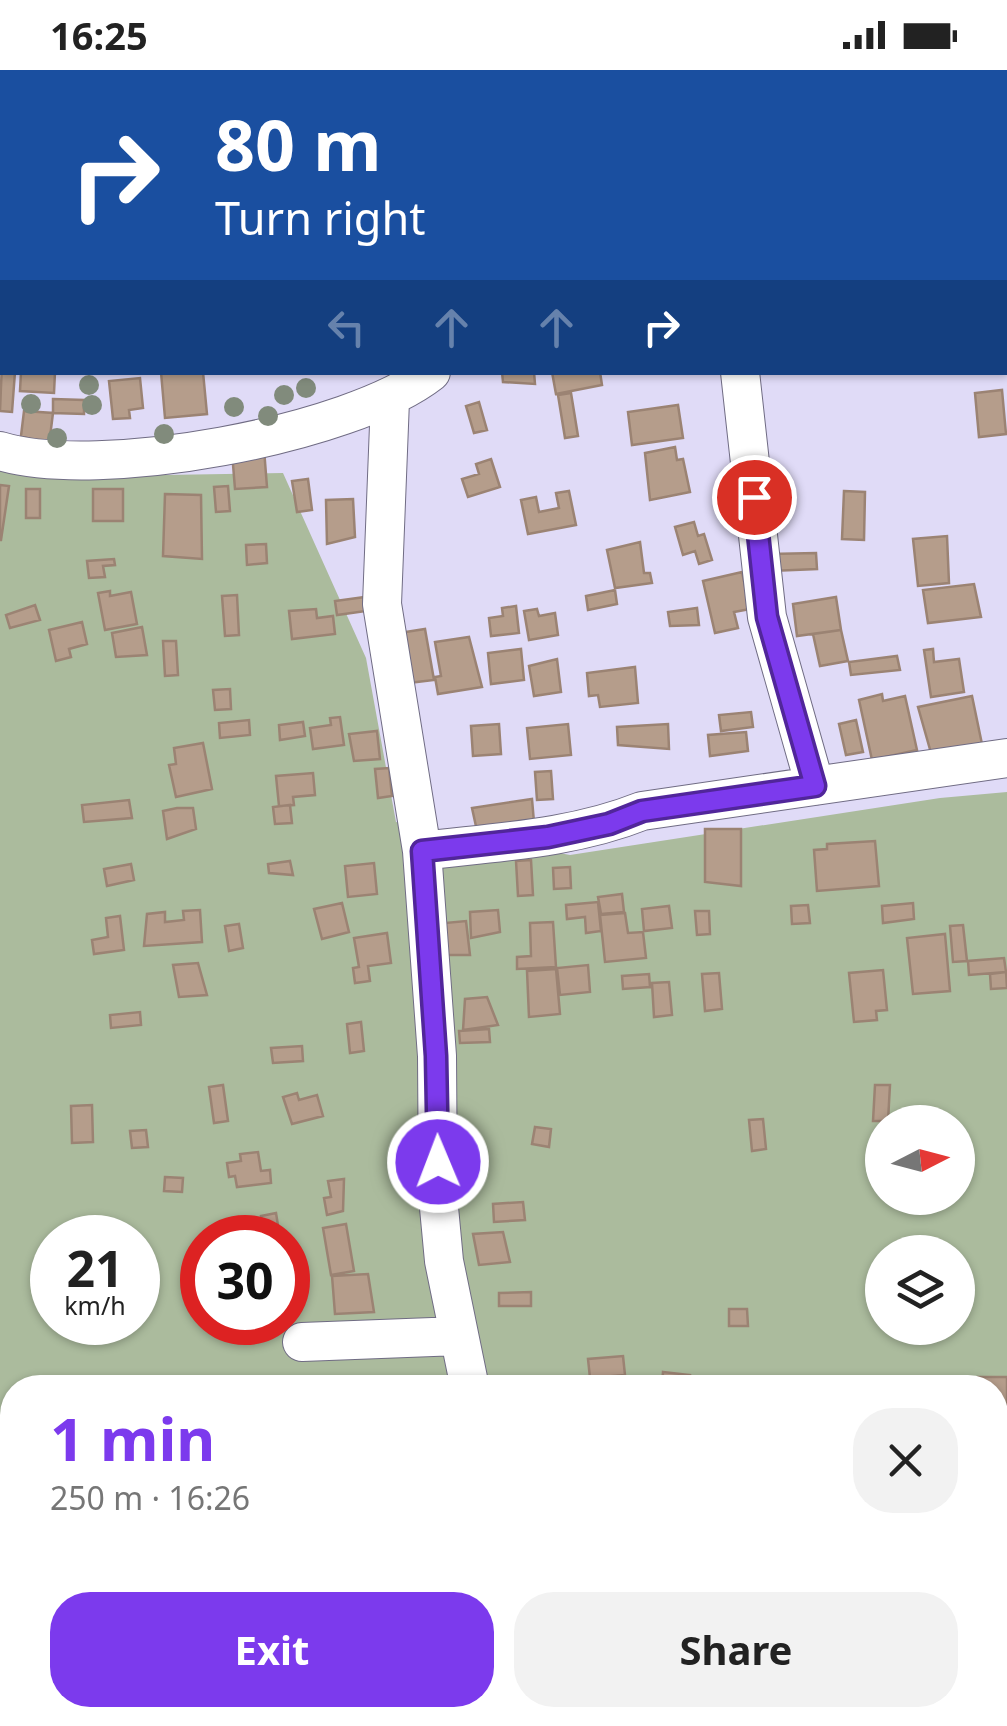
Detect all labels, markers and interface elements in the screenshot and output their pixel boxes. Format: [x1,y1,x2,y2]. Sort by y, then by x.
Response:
text: 16:25 [50,9,148,61]
text: 80 m [215,96,382,192]
icon: right [50,110,180,240]
text: Turn right [215,187,426,248]
icon: left [319,300,374,355]
icon: ahead [424,300,479,355]
icon: ahead [529,300,584,355]
icon: right [634,300,689,355]
pin [712,455,797,540]
icon: arrive [727,470,782,525]
north arrow [865,1105,975,1215]
map controls [865,1105,975,1345]
position arrow [386,1110,490,1214]
speed limit sign: 30 [180,1215,310,1345]
text: 21 [66,1234,124,1302]
button: layers [865,1235,975,1345]
text: km/h [64,1288,126,1322]
text: 1 min [50,1397,215,1479]
button: close [853,1408,958,1513]
text: 250 m · 16:26 [50,1476,250,1519]
button: Exit [50,1592,494,1707]
button: Share [514,1592,958,1707]

